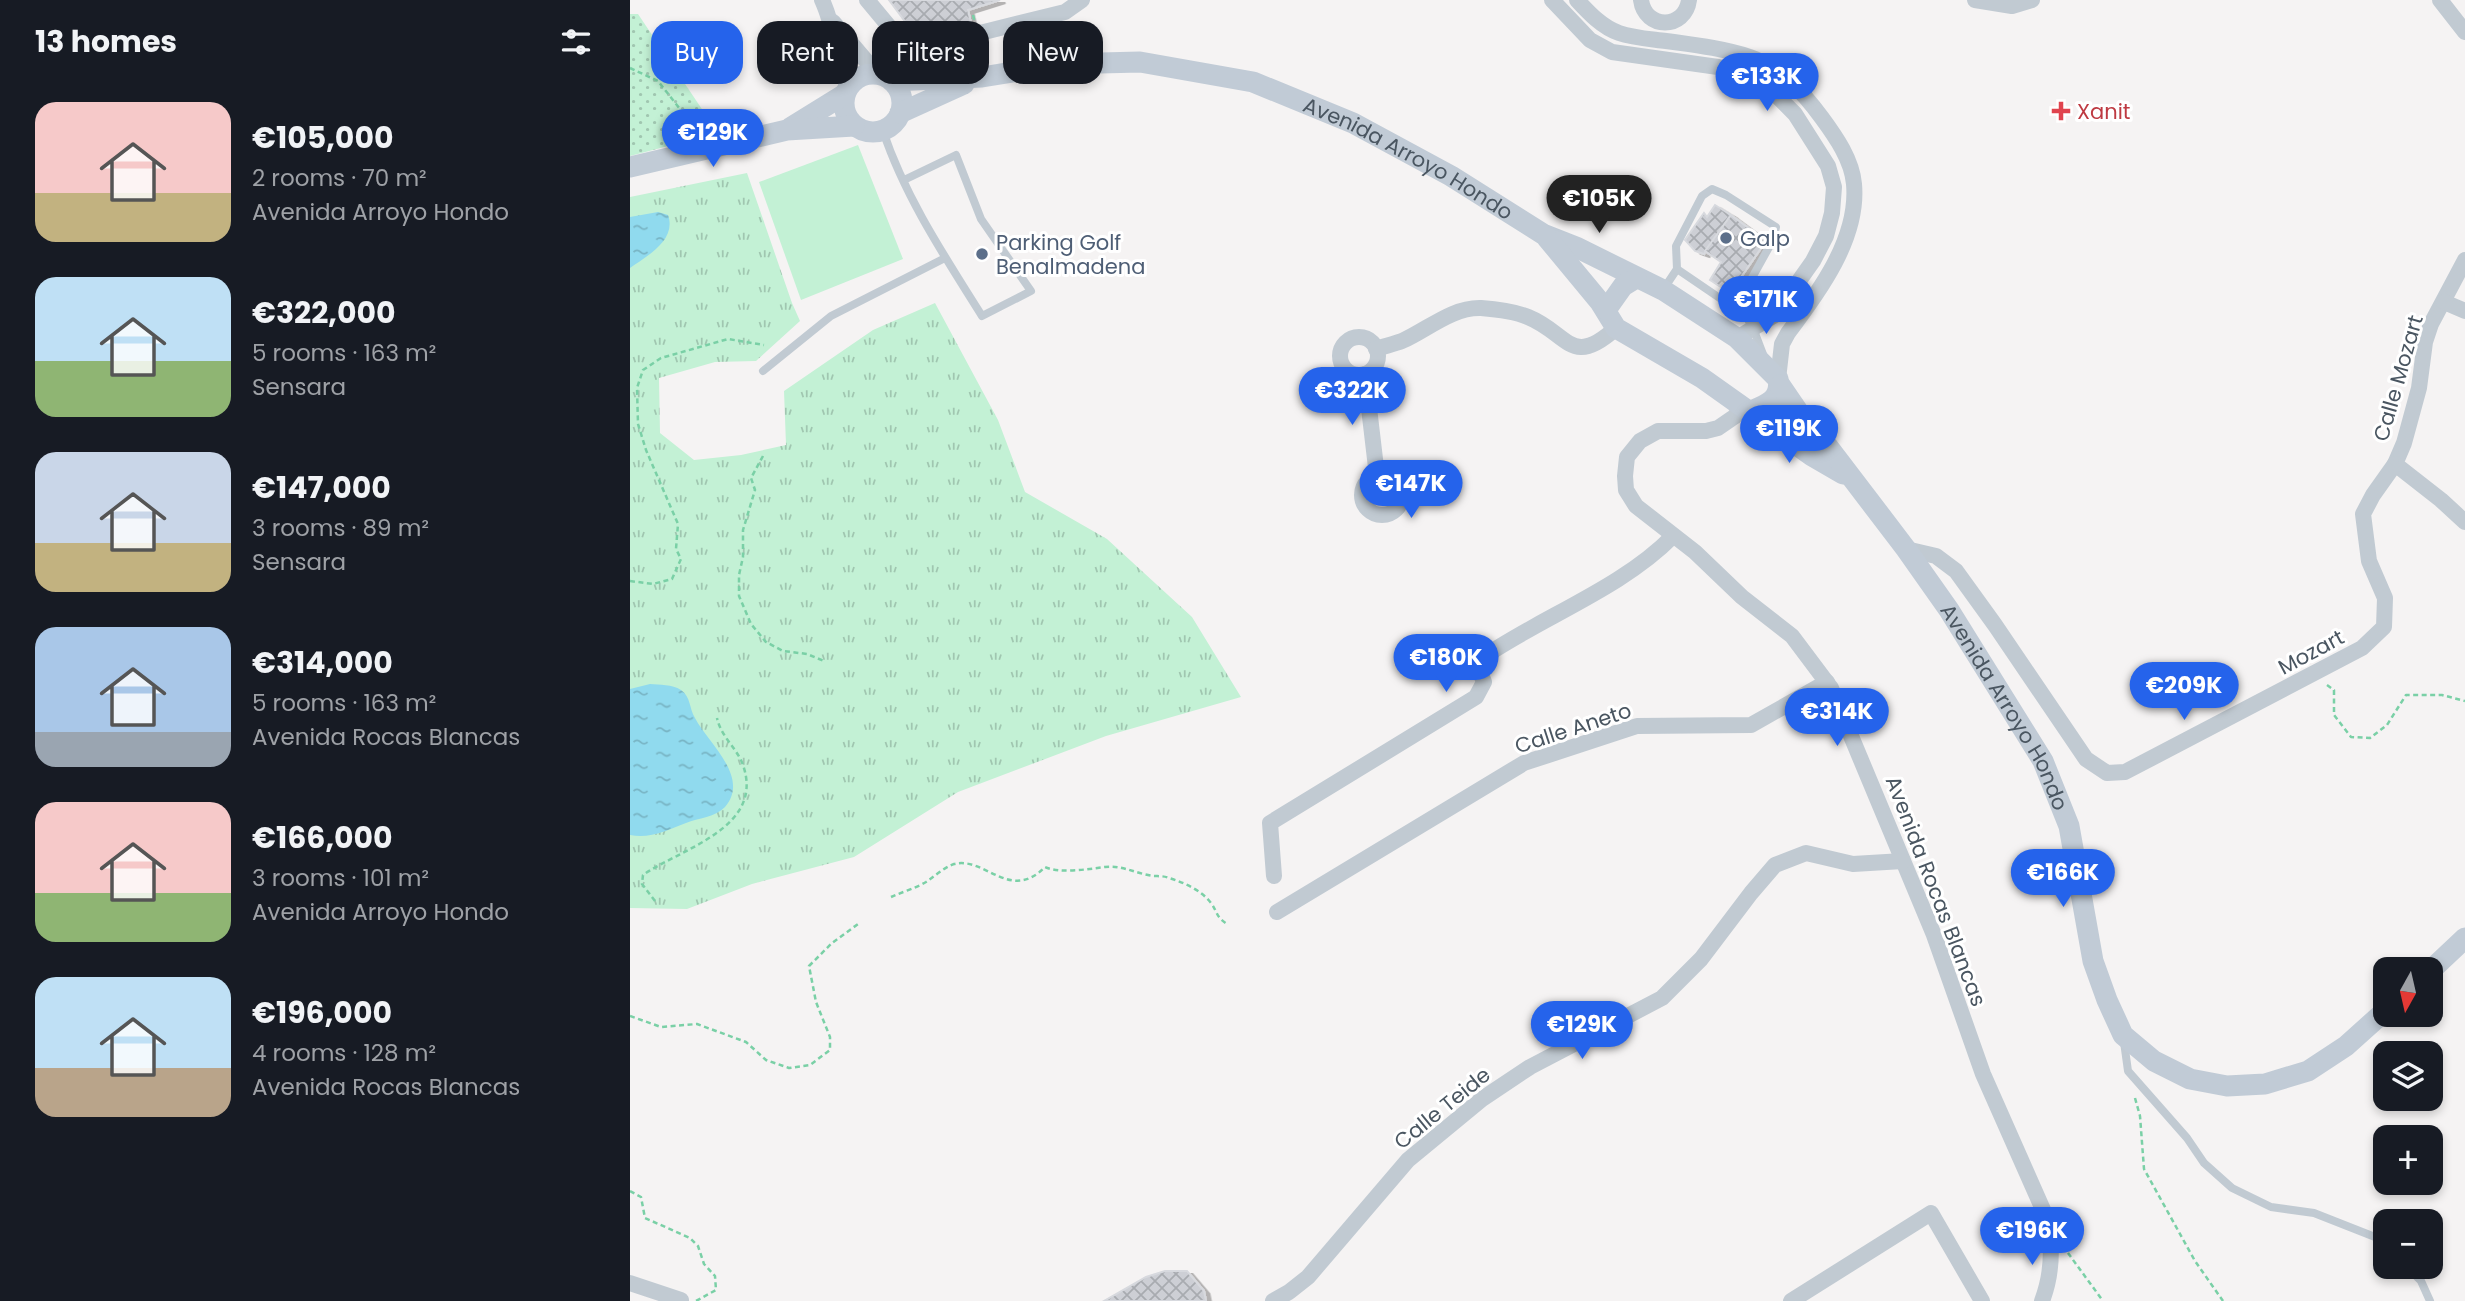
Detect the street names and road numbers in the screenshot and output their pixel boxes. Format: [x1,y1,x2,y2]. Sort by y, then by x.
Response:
street label: Avenida Arroyo Hondo [1299,90,1519,226]
street label: Calle Mozart [2366,311,2430,445]
street label: Avenida Arroyo Hondo [1934,598,2076,815]
street label: Mozart [2273,623,2349,681]
street label: Calle Aneto [1511,696,1635,760]
street label: Avenida Rocas Blancas [1879,772,1993,1010]
street label: Calle Teide [1388,1060,1496,1156]

